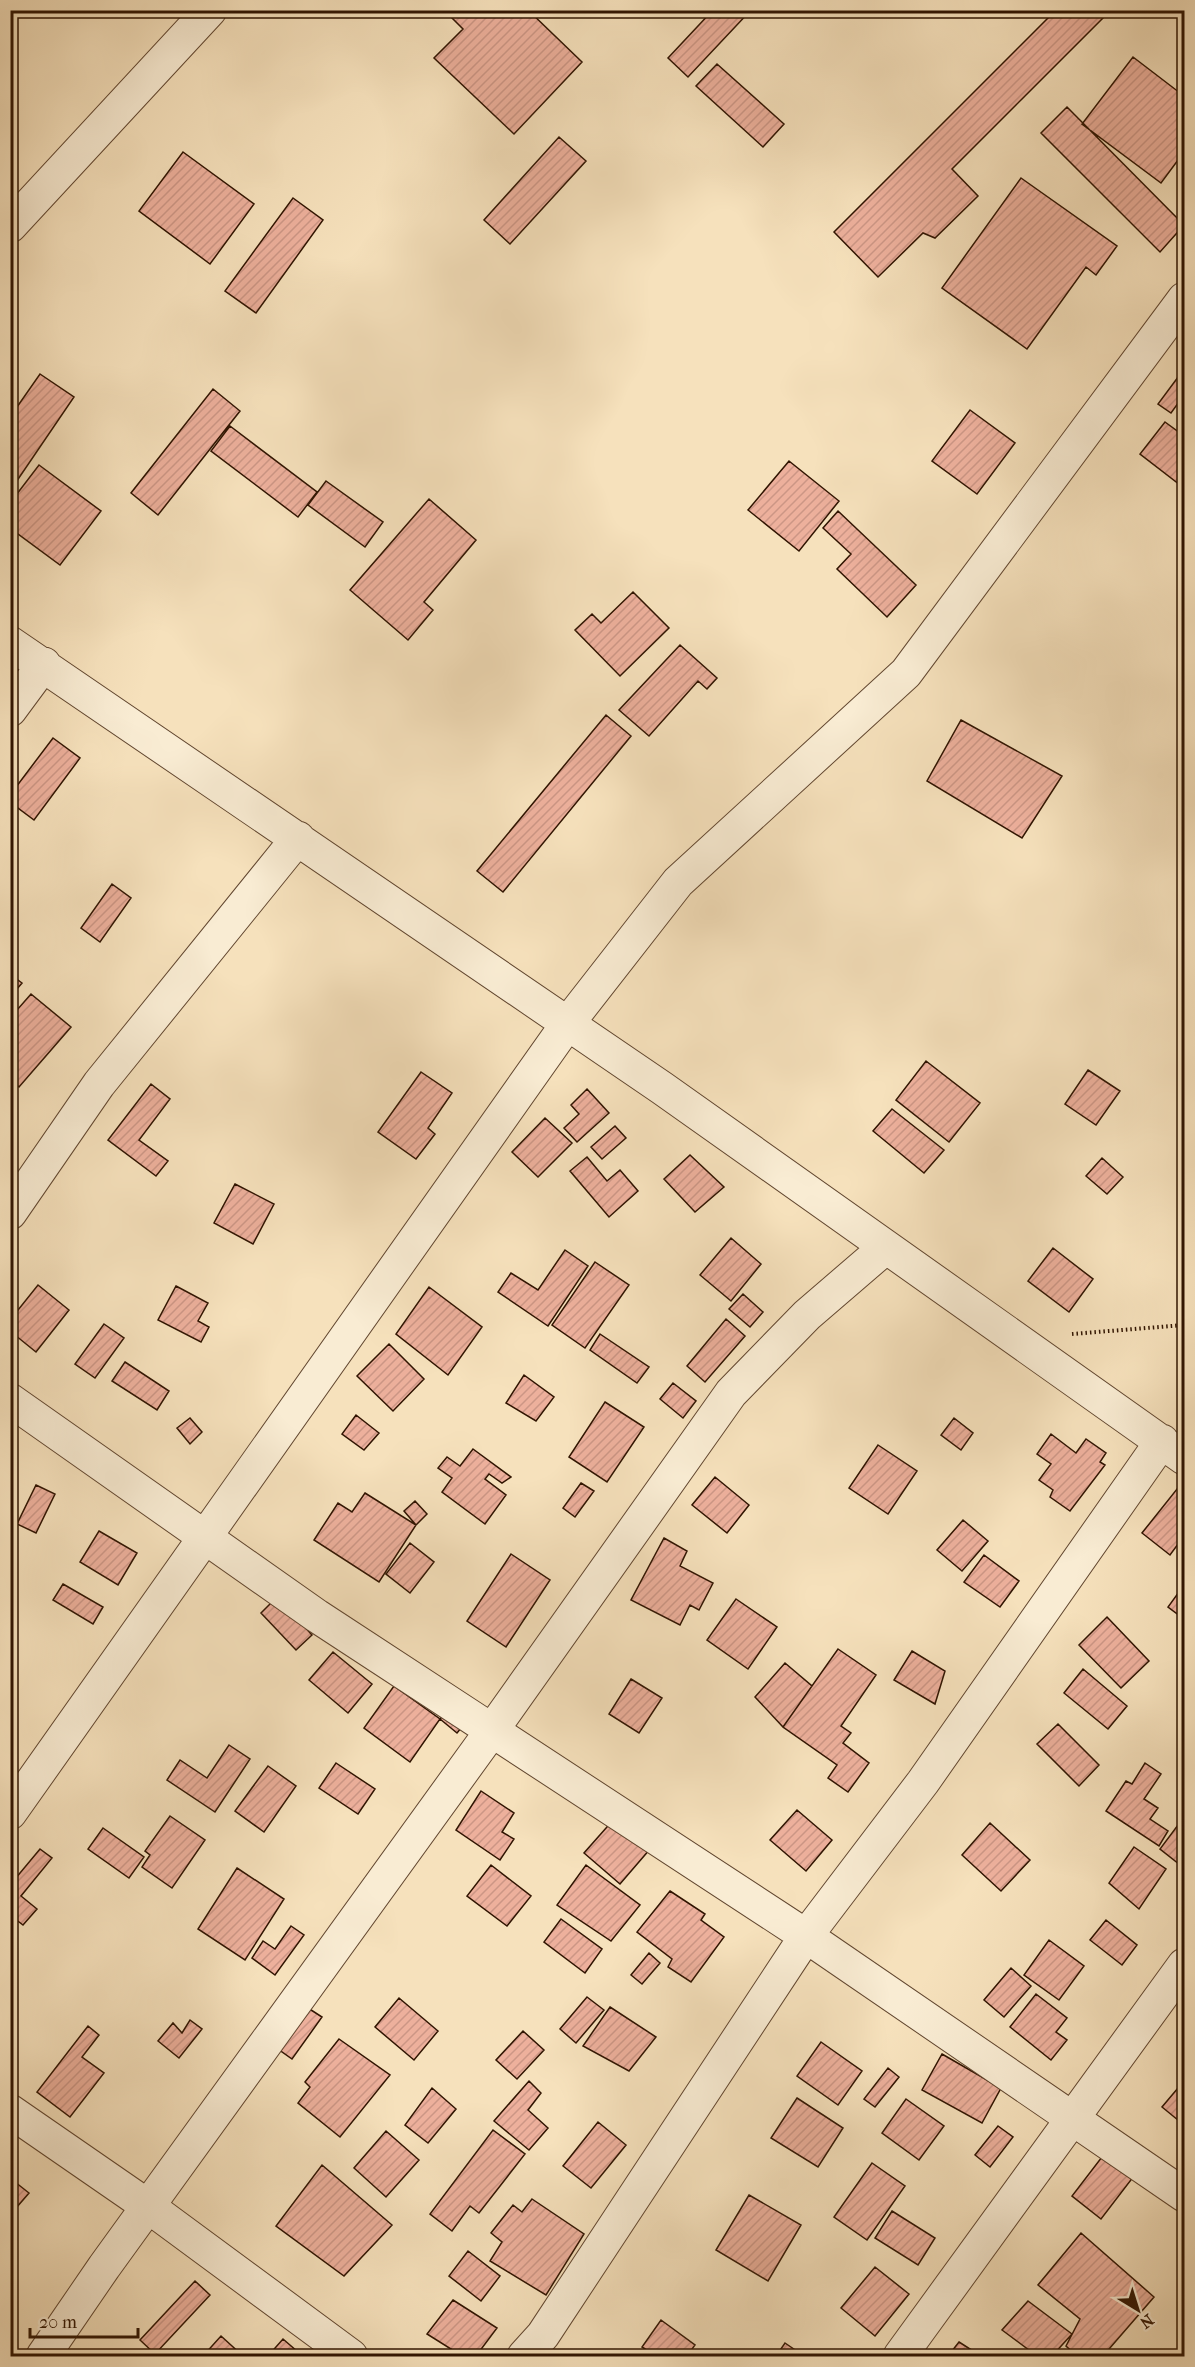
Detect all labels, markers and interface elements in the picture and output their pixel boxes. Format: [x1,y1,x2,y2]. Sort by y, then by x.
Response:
north arrow [1108,2280,1168,2340]
scale bar [30,2301,138,2339]
text: N [1136,2310,1158,2333]
text: 20 m [39,2312,77,2333]

